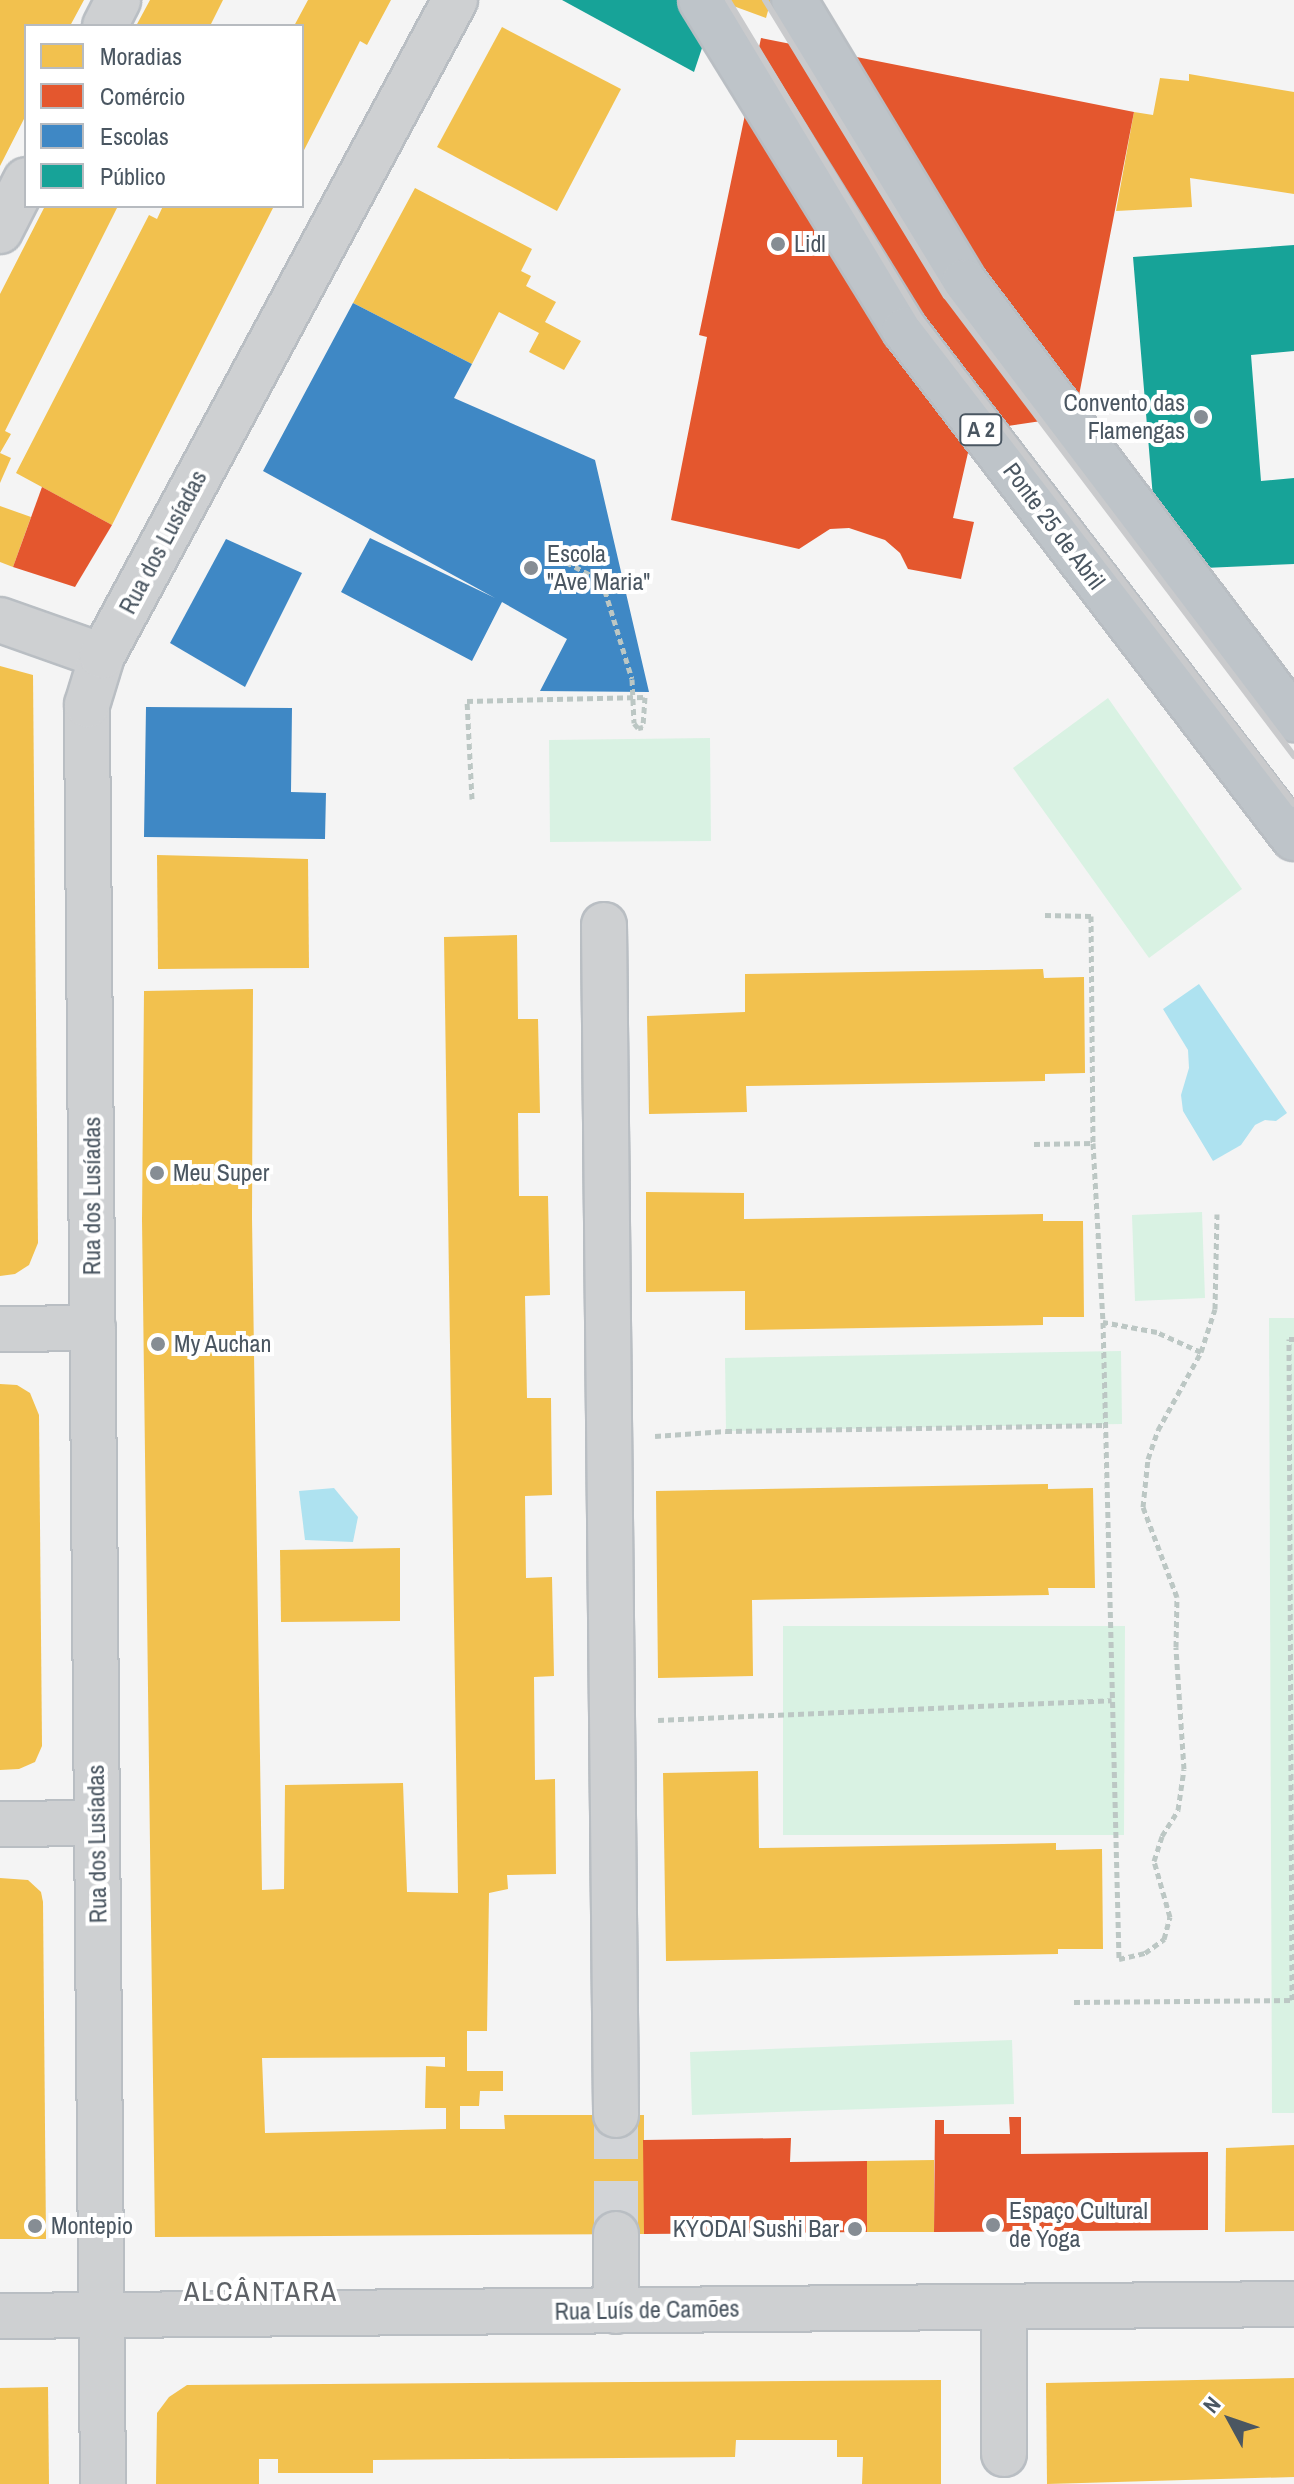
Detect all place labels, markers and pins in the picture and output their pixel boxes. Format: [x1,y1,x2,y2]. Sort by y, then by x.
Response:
place label: Lidl [794,230,826,258]
marker: Lidl [769,235,787,253]
place label: Convento das Flamengas [1064,389,1185,445]
marker: Convento das Flamengas [1192,408,1210,426]
place label: Escola "Ave Maria" [547,540,650,596]
marker: Escola "Ave Maria" [522,559,540,577]
place label: Meu Super [173,1159,269,1187]
marker: Meu Super [148,1164,166,1182]
place label: My Auchan [174,1330,272,1358]
marker: My Auchan [149,1335,167,1353]
place label: Espaço Cultural de Yoga [1009,2197,1148,2253]
place label: Montepio [51,2212,133,2240]
place label: KYODAI Sushi Bar [673,2215,839,2243]
marker: Espaço Cultural de Yoga [984,2216,1002,2234]
marker: Montepio [26,2217,44,2235]
marker: KYODAI Sushi Bar [846,2220,864,2238]

